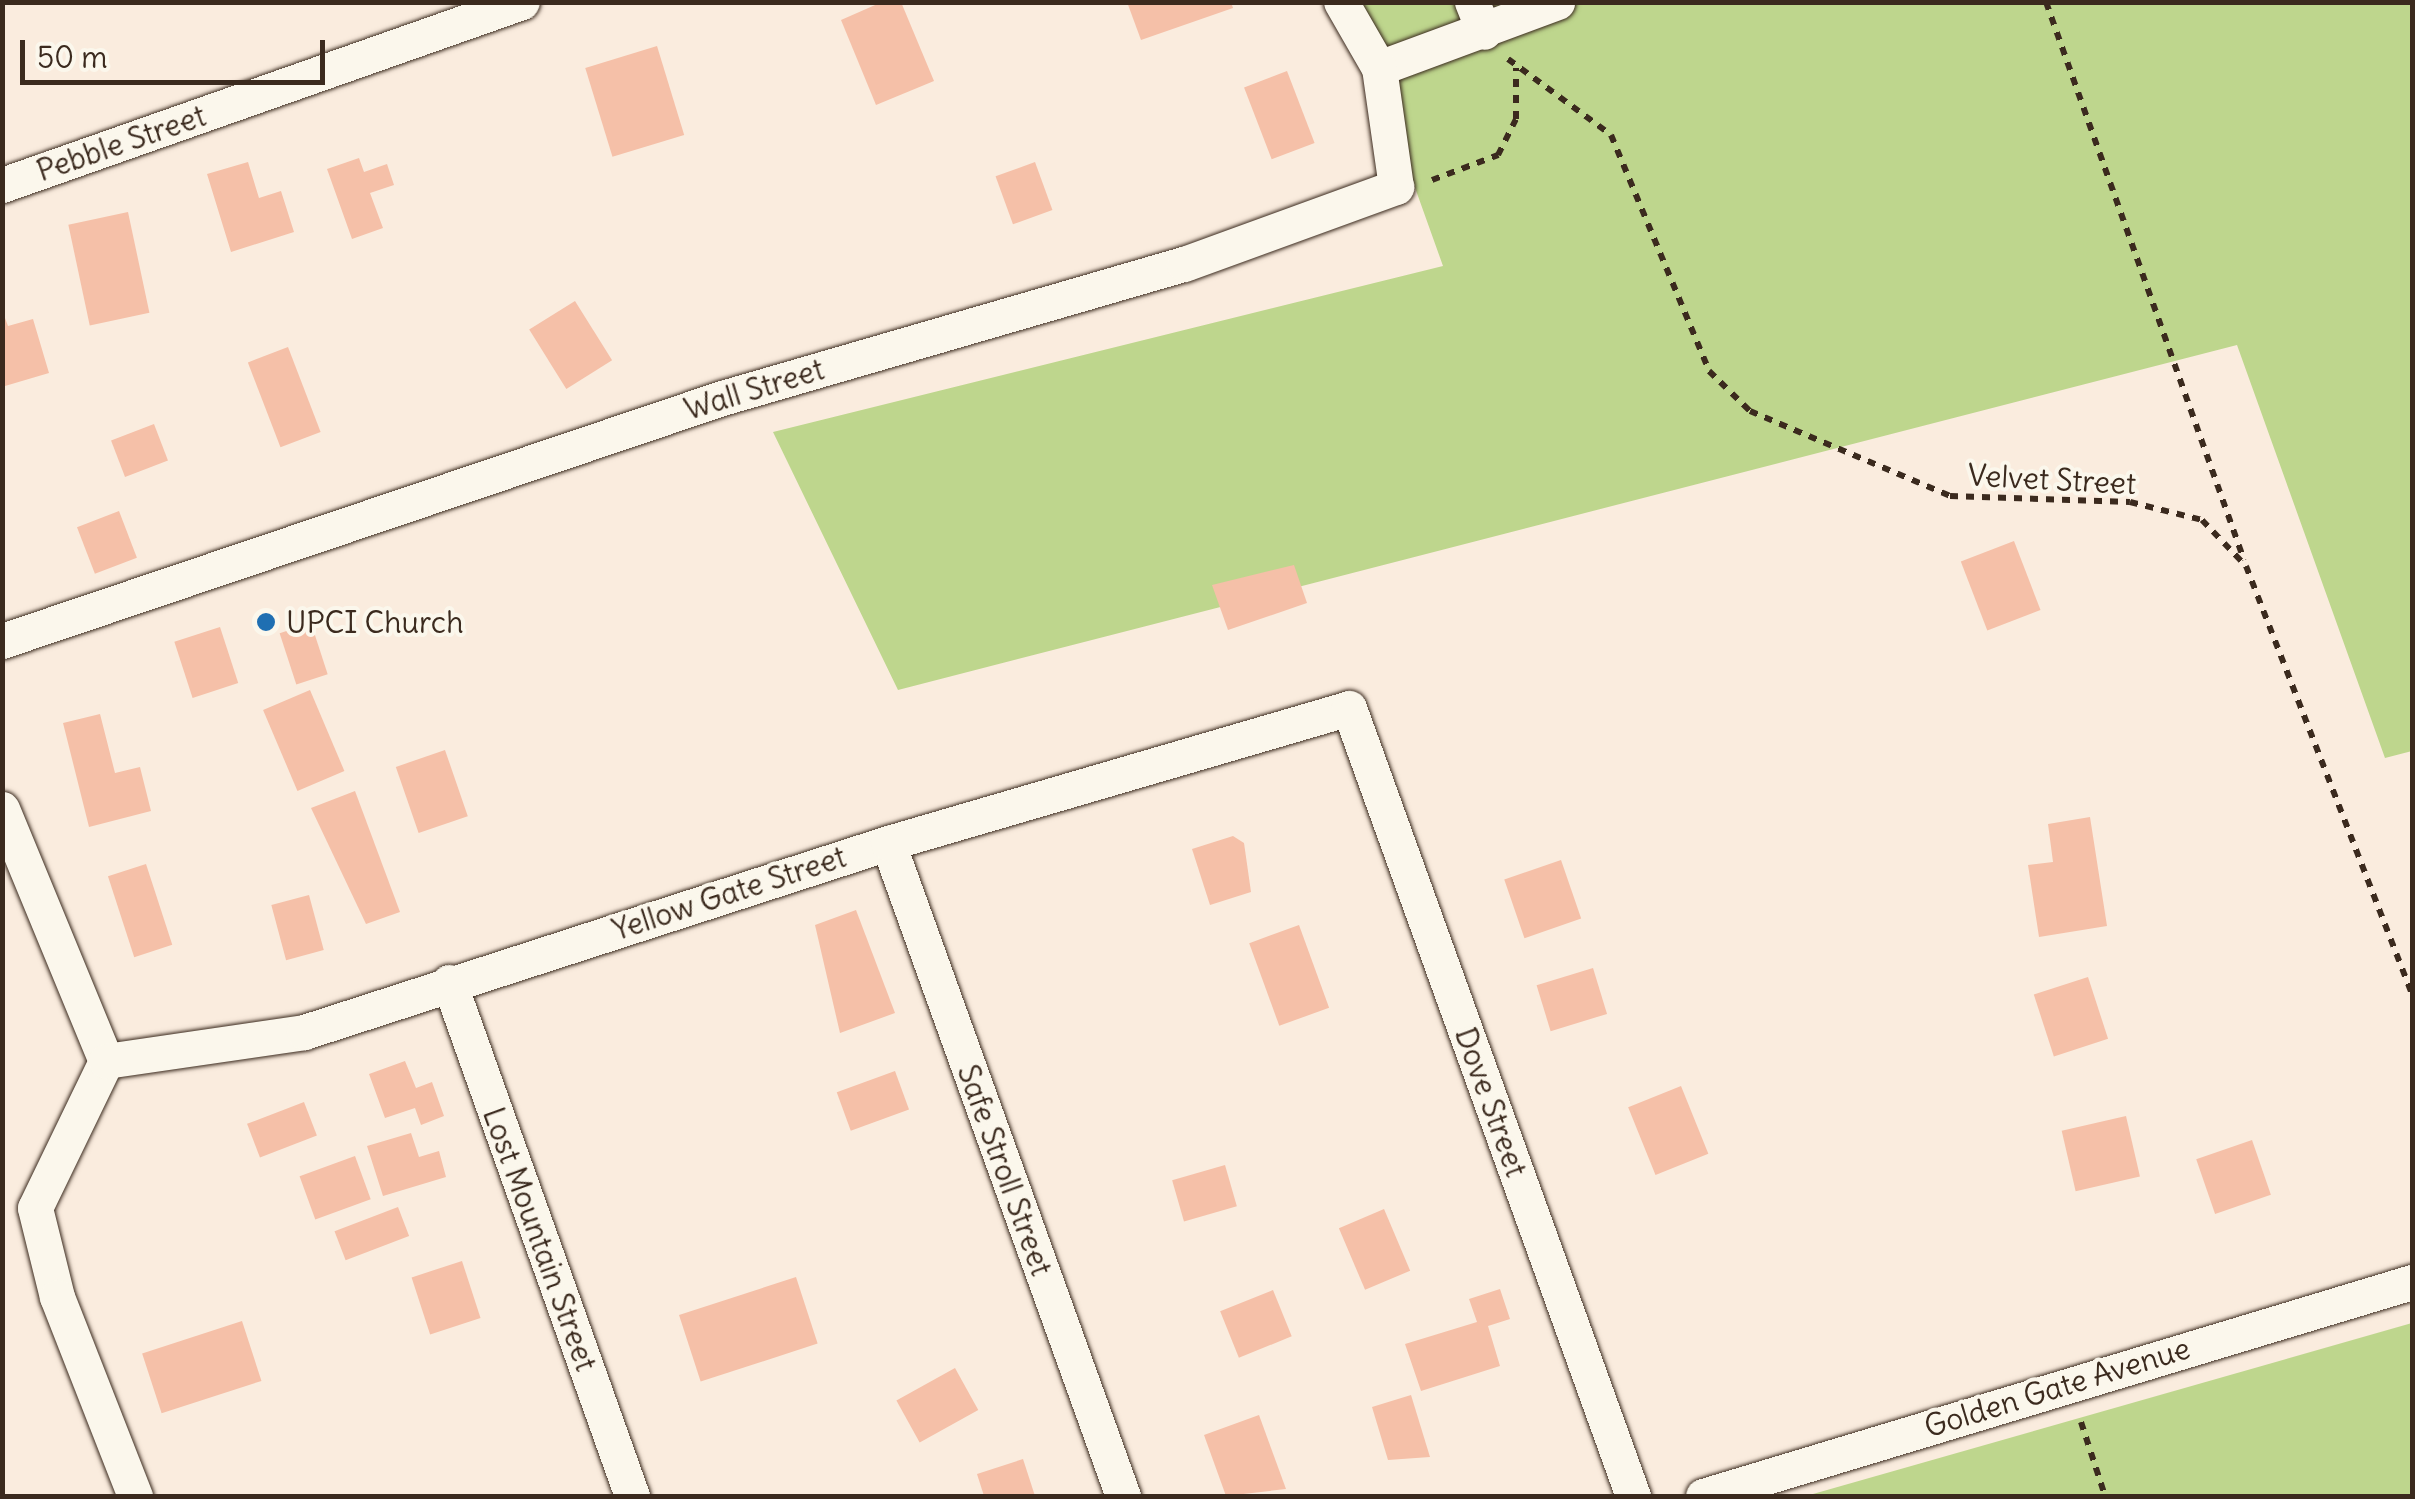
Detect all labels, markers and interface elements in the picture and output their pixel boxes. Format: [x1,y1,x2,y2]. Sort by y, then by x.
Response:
scale bar [25,20,330,82]
text: 50 m [37,38,107,76]
street label: Pebble Street [32,97,210,189]
street label: Wall Street [680,351,828,427]
street label: Velvet Street [1967,457,2137,501]
place label: UPCI Church [286,604,463,640]
marker: UPCI Church [255,611,277,633]
street label: Yellow Gate Street [608,838,850,948]
street label: Dove Street [1447,1023,1535,1181]
street label: Safe Stroll Street [950,1060,1060,1280]
street label: Lost Mountain Street [476,1102,604,1376]
street label: Golden Gate Avenue [1920,1329,2194,1445]

